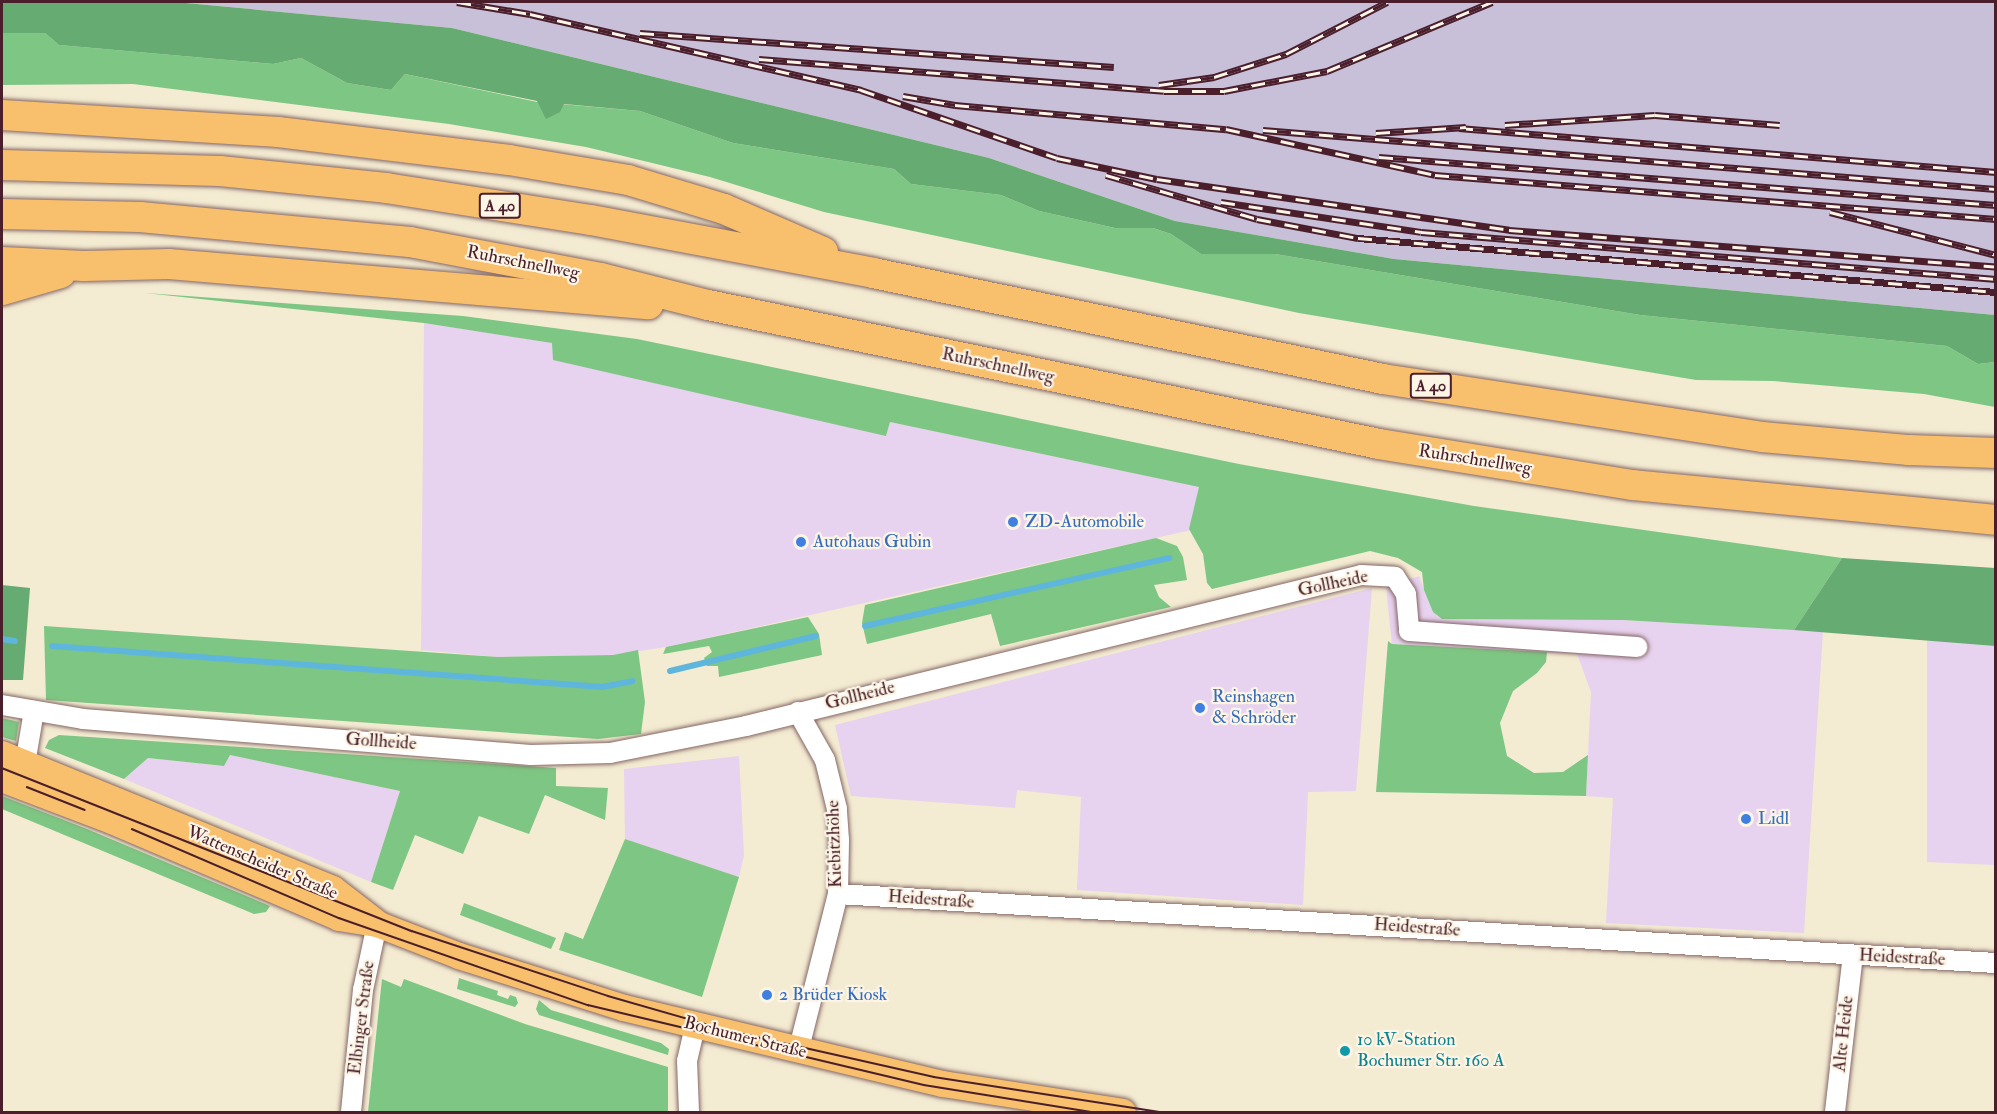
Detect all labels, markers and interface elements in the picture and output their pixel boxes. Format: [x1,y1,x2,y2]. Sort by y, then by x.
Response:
road number: A 40 [478,193,522,219]
street label: Ruhrschnellweg [465,241,581,285]
street label: Ruhrschnellweg [940,344,1056,388]
road number: A 40 [1408,373,1454,399]
street label: Ruhrschnellweg [1417,440,1533,480]
place label: ZD-Automobile [1025,511,1144,533]
marker: ZD-Automobile [1006,515,1020,529]
place label: Autohaus Gubin [813,531,931,553]
marker: Autohaus Gubin [794,535,808,549]
street label: Gollheide [1296,566,1370,602]
street label: Gollheide [823,677,897,715]
place label: Reinshagen & Schröder [1212,687,1296,730]
marker: Reinshagen & Schröder [1193,701,1207,715]
street label: Gollheide [345,729,417,755]
street label: Kiebitzhöhe [823,800,847,888]
place label: Lidl [1758,808,1789,830]
marker: Lidl [1739,812,1753,826]
street label: Wattenscheider Straße [183,821,341,905]
street label: Heidestraße [887,886,975,914]
street label: Heidestraße [1373,914,1461,942]
street label: Heidestraße [1858,945,1946,971]
street label: Elbinger Straße [344,960,380,1076]
place label: 2 Brüder Kiosk [779,984,887,1006]
marker: 2 Brüder Kiosk [760,988,774,1002]
street label: Alte Heide [1829,995,1859,1073]
street label: Bochumer Straße [682,1012,808,1064]
place label: 10 kV-Station Bochumer Str. 160 A [1357,1030,1505,1072]
marker: 10 kV-Station Bochumer Str. 160 A [1338,1044,1352,1058]

